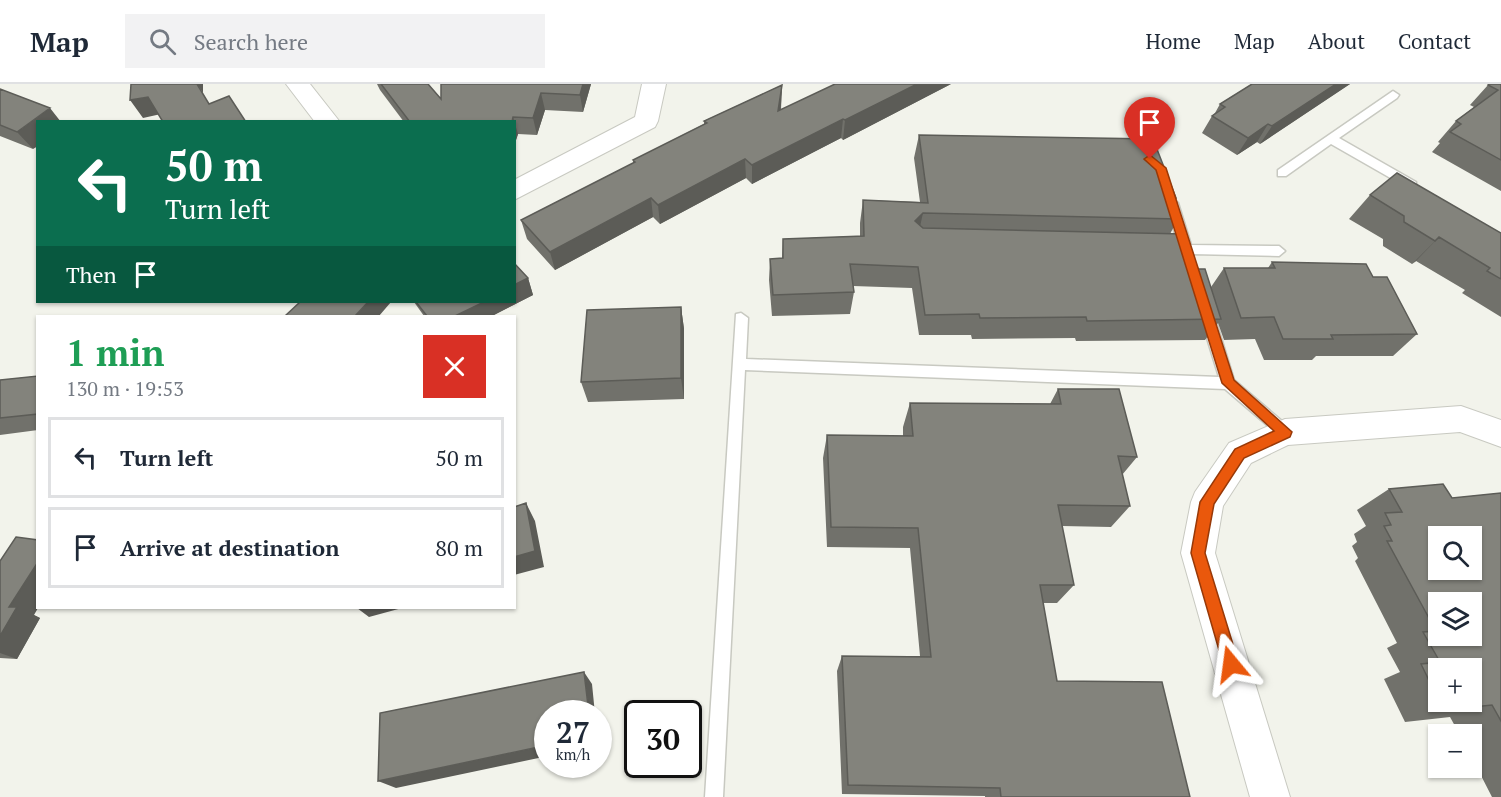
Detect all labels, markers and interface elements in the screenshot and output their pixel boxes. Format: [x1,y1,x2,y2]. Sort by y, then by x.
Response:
search box [125,14,545,68]
text: Map [30,23,89,60]
icon: search [146,25,179,58]
text: Search here [194,27,308,56]
text: Home [1145,27,1201,55]
text: Map [1234,27,1275,55]
text: About [1308,27,1365,55]
text: Contact [1398,27,1471,55]
pin [1124,97,1175,159]
icon: arrive [1133,106,1166,139]
text: 50 m [165,137,263,193]
icon: left [66,144,144,222]
text: Turn left [165,191,270,227]
icon: arrive [129,258,162,291]
text: Then [66,260,117,289]
text: 1 min [66,329,164,376]
button: close [423,335,486,398]
text: 130 m · 19:53 [66,375,184,402]
icon: left [69,441,102,474]
text: Turn left [120,443,213,472]
text: 50 m [435,443,483,472]
map controls [1428,526,1482,778]
button: search [1428,526,1482,580]
icon: arrive [69,531,102,564]
text: Arrive at destination [120,533,339,562]
text: 80 m [435,533,483,562]
button: layers [1428,592,1482,646]
position arrow [1199,632,1263,696]
button: + [1428,658,1482,712]
speed limit sign: 30 [624,700,702,778]
text: 27 [556,712,590,752]
button: − [1428,724,1482,778]
text: km/h [556,744,590,764]

